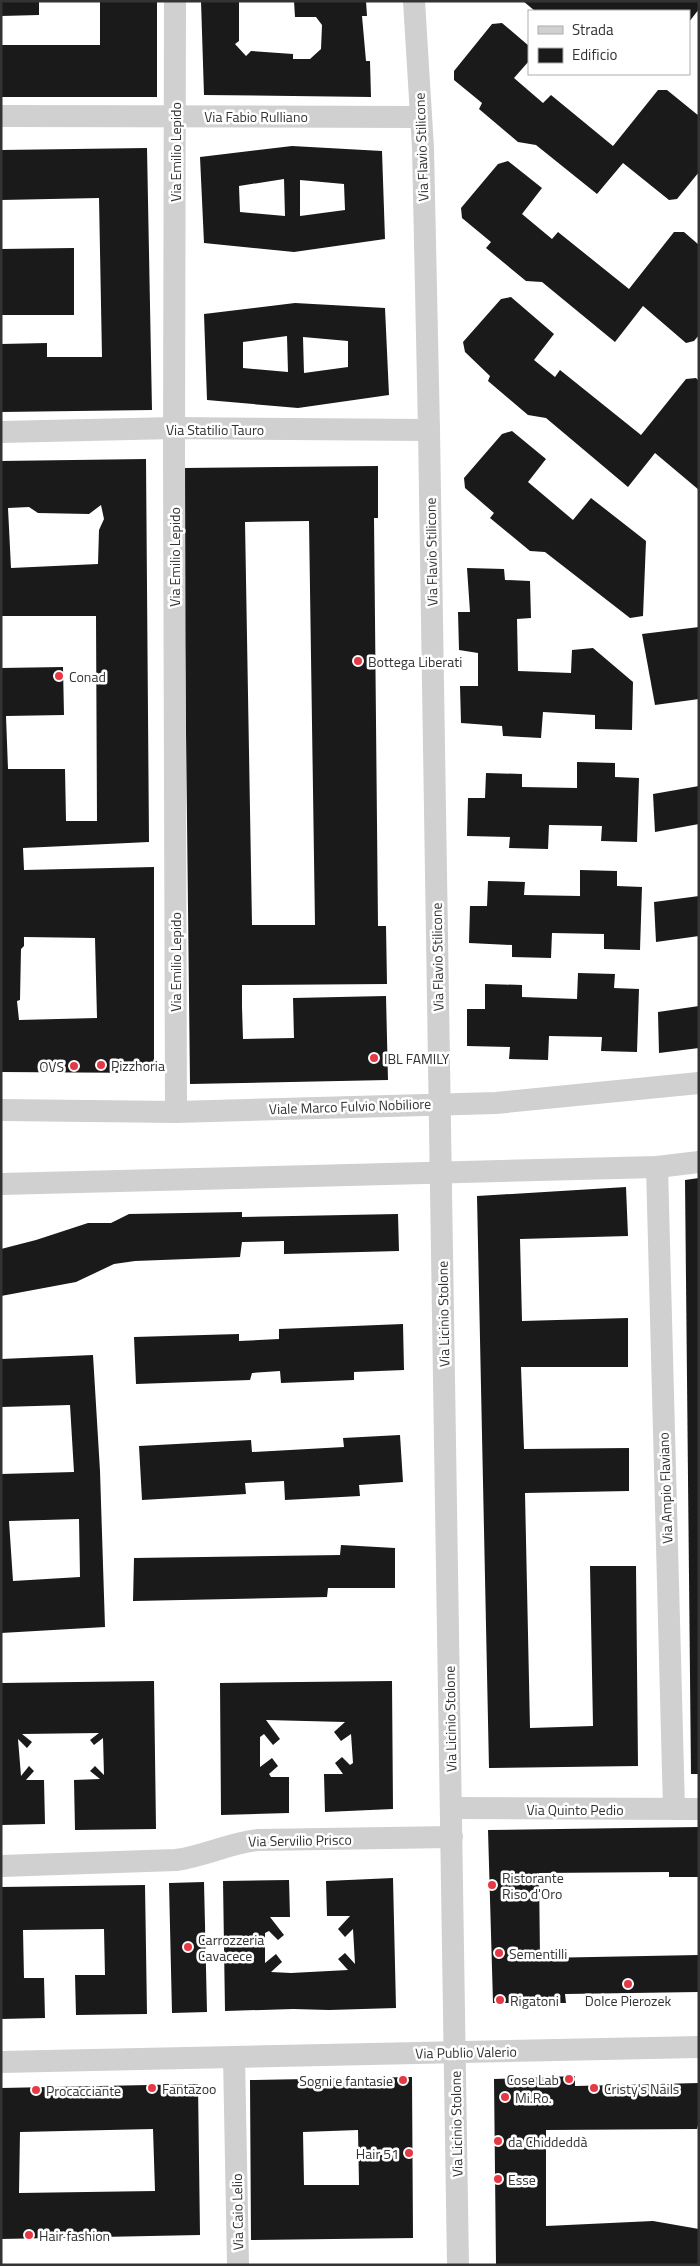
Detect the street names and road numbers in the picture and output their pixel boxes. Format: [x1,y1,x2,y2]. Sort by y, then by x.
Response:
street label: Via Flavio Stilicone [409,92,433,202]
street label: Via Emilio Lepido [165,102,186,202]
street label: Via Fabio Rulliano [204,106,308,127]
street label: Via Statilio Tauro [166,419,264,440]
street label: Via Flavio Stilicone [420,497,442,607]
street label: Via Emilio Lepido [164,507,185,607]
street label: Via Flavio Stilicone [426,902,448,1012]
street label: Via Emilio Lepido [165,912,186,1012]
street label: Viale Marco Fulvio Nobiliore [269,1093,431,1119]
street label: Via Licinio Stolone [432,1261,454,1367]
street label: Via Ampio Flaviano [653,1432,677,1544]
street label: Via Licinio Stolone [439,1666,461,1772]
street label: Via Quinto Pedio [526,1799,624,1820]
street label: Via Servilio Prisco [248,1829,352,1851]
street label: Via Publio Valerio [415,2041,517,2063]
street label: Via Licinio Stolone [445,2071,467,2177]
street label: Via Caio Lelio [226,2173,248,2251]

